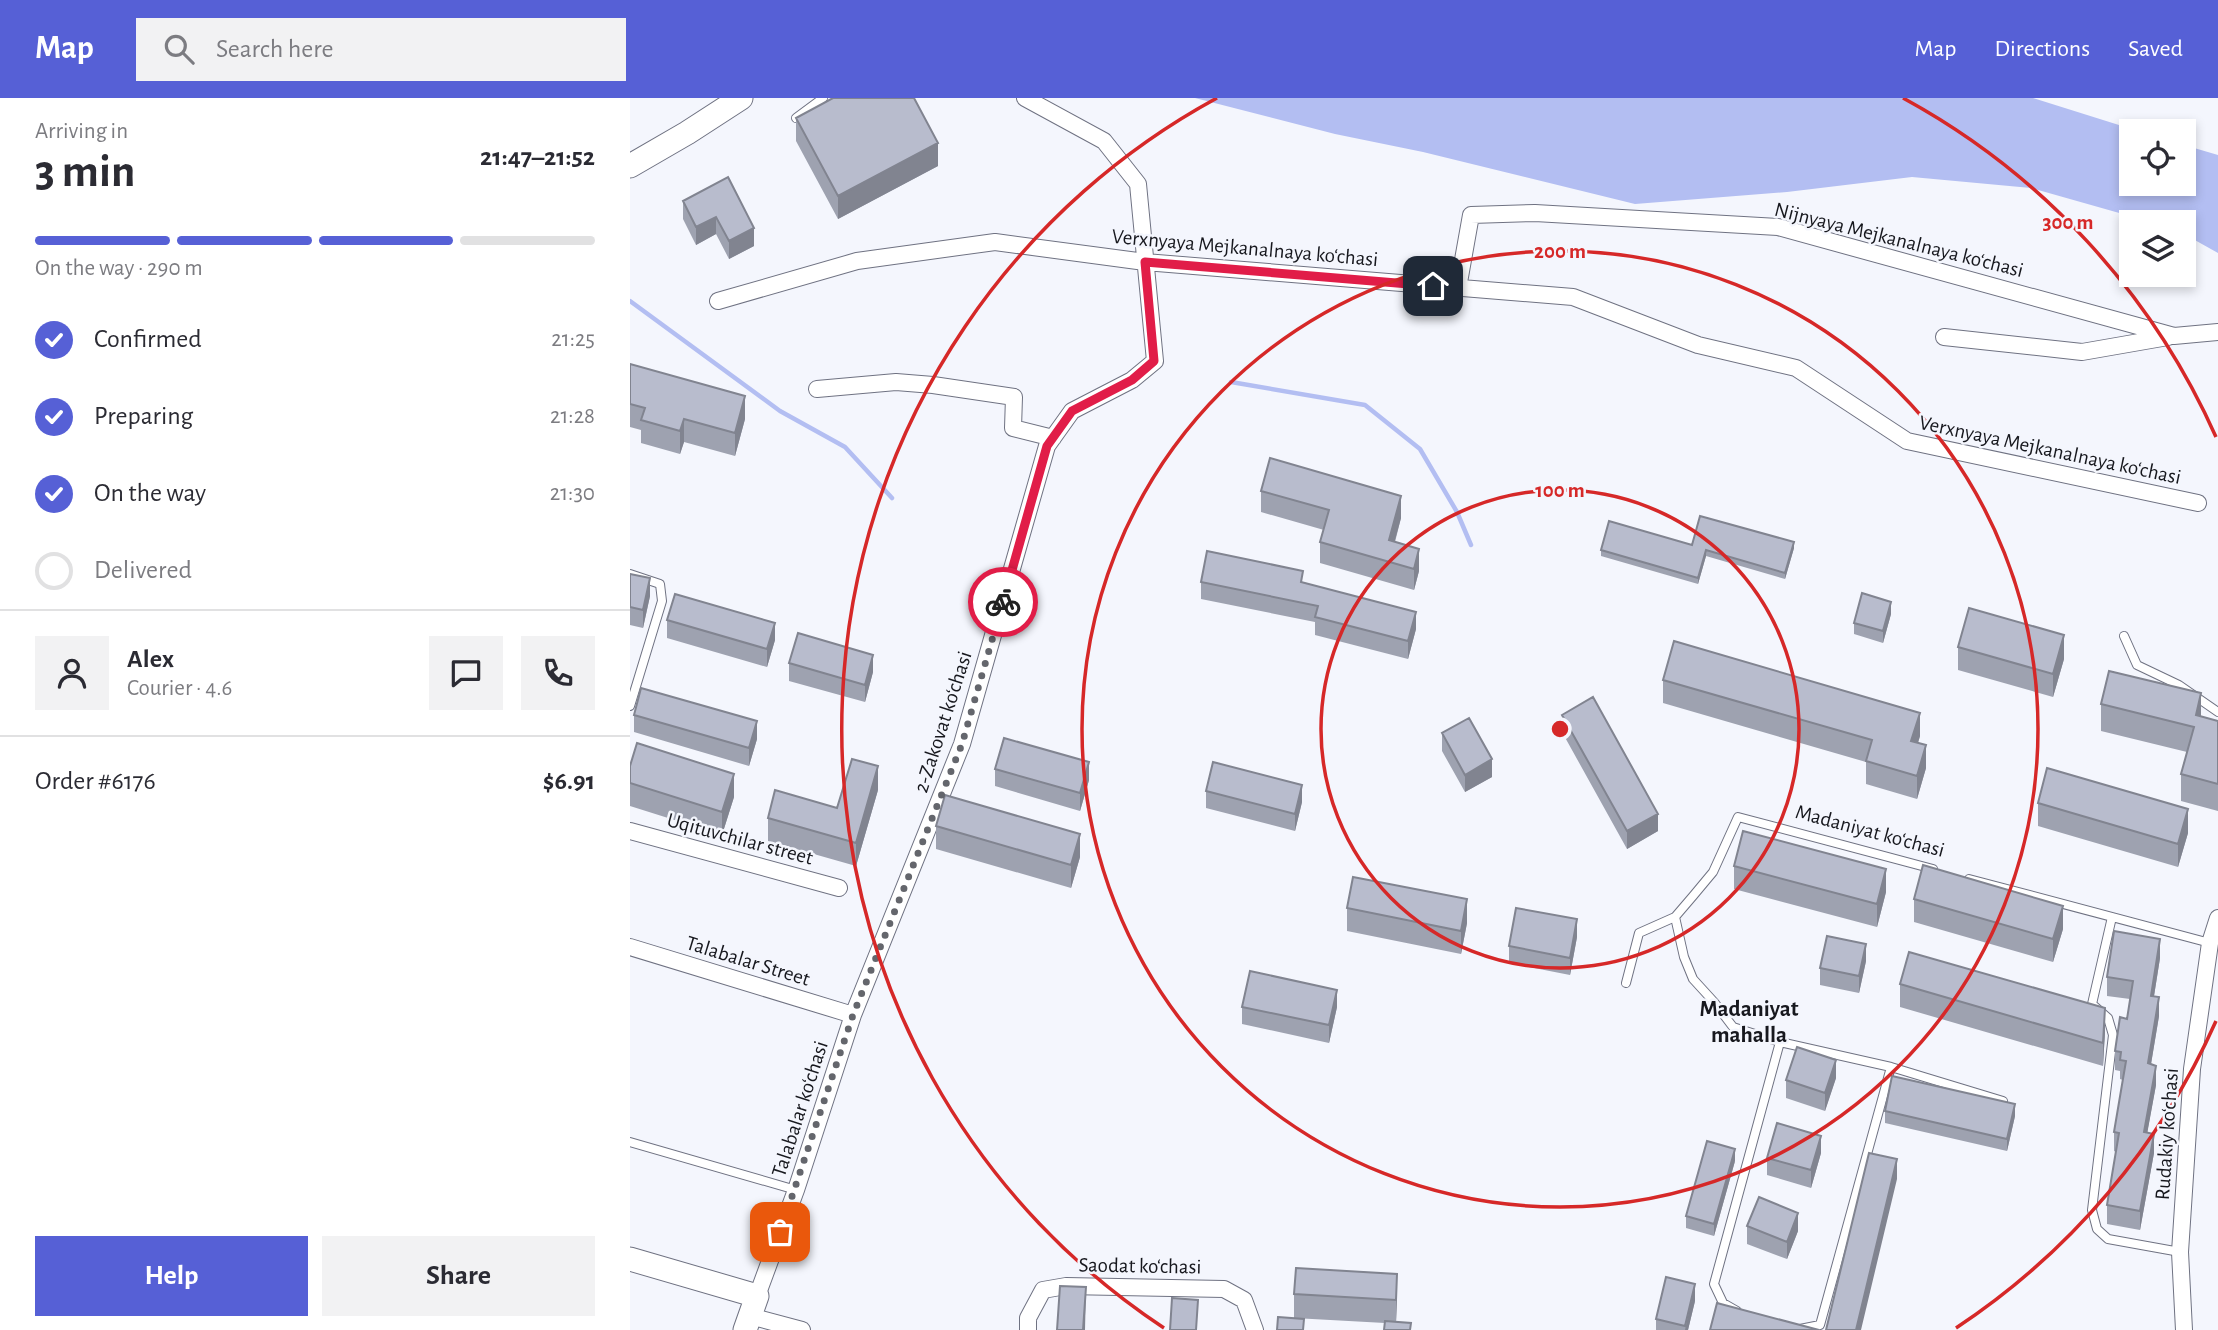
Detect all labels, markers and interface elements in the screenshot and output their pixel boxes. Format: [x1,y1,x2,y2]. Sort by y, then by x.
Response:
search box [136,18,626,81]
icon: search [160,30,198,68]
text: Map [35,32,94,65]
text: Search here [216,36,334,62]
text: Map [1914,37,1956,61]
text: Directions [1994,37,2090,61]
text: Saved [2128,37,2183,61]
map controls [2119,119,2196,287]
button: locate [2119,119,2196,196]
text: Arriving in [35,120,128,143]
text: 21:47–21:52 [480,144,595,170]
text: 3 min [35,149,135,195]
street label: Nijnyaya Mejkanalnaya ko‘chasi [1772,199,2026,281]
button: layers [2119,210,2196,287]
text: 300 m [2042,212,2094,233]
street label: Verxnyaya Mejkanalnaya ko‘chasi [1111,226,1379,270]
text: 200 m [1534,241,1586,262]
pin [1403,256,1463,316]
text: On the way · 290 m [35,257,203,280]
icon: home [1414,267,1452,305]
icon: check [35,321,73,359]
text: Confirmed [94,326,202,352]
text: 21:25 [551,328,595,351]
icon: check [35,398,73,436]
text: Preparing [94,403,193,429]
text: 21:28 [550,405,595,428]
street label: Verxnyaya Mejkanalnaya ko‘chasi [1917,412,2183,488]
icon: check [35,475,73,513]
text: On the way [94,480,206,506]
text: 100 m [1535,480,1585,501]
text: 21:30 [550,482,595,505]
text: Delivered [94,557,192,583]
courier [968,567,1038,637]
icon: bike [984,583,1022,621]
button: person [35,636,109,710]
button: chat [429,636,503,710]
button: phone [521,636,595,710]
text: Alex [127,646,174,672]
street label: 2-Zakovat ko‘chasi [910,649,976,795]
text: Courier · 4.6 [127,677,232,700]
centre of rings [1548,717,1572,741]
text: Order #6176 [35,768,156,794]
text: $6.91 [543,768,595,794]
street label: Madaniyat ko‘chasi [1793,801,1947,861]
street label: Uqituvchilar street [665,809,816,869]
street label: Talabalar Street [684,932,813,990]
district label: Madaniyat mahalla [1699,998,1799,1047]
street label: Talabalar ko‘chasi [768,1038,832,1180]
street label: Rudakiy ko‘chasi [2152,1067,2182,1201]
pin [750,1202,810,1262]
icon: bag [761,1213,799,1251]
button: Help [35,1236,308,1316]
button: Share [322,1236,595,1316]
street label: Saodat ko‘chasi [1078,1254,1202,1278]

